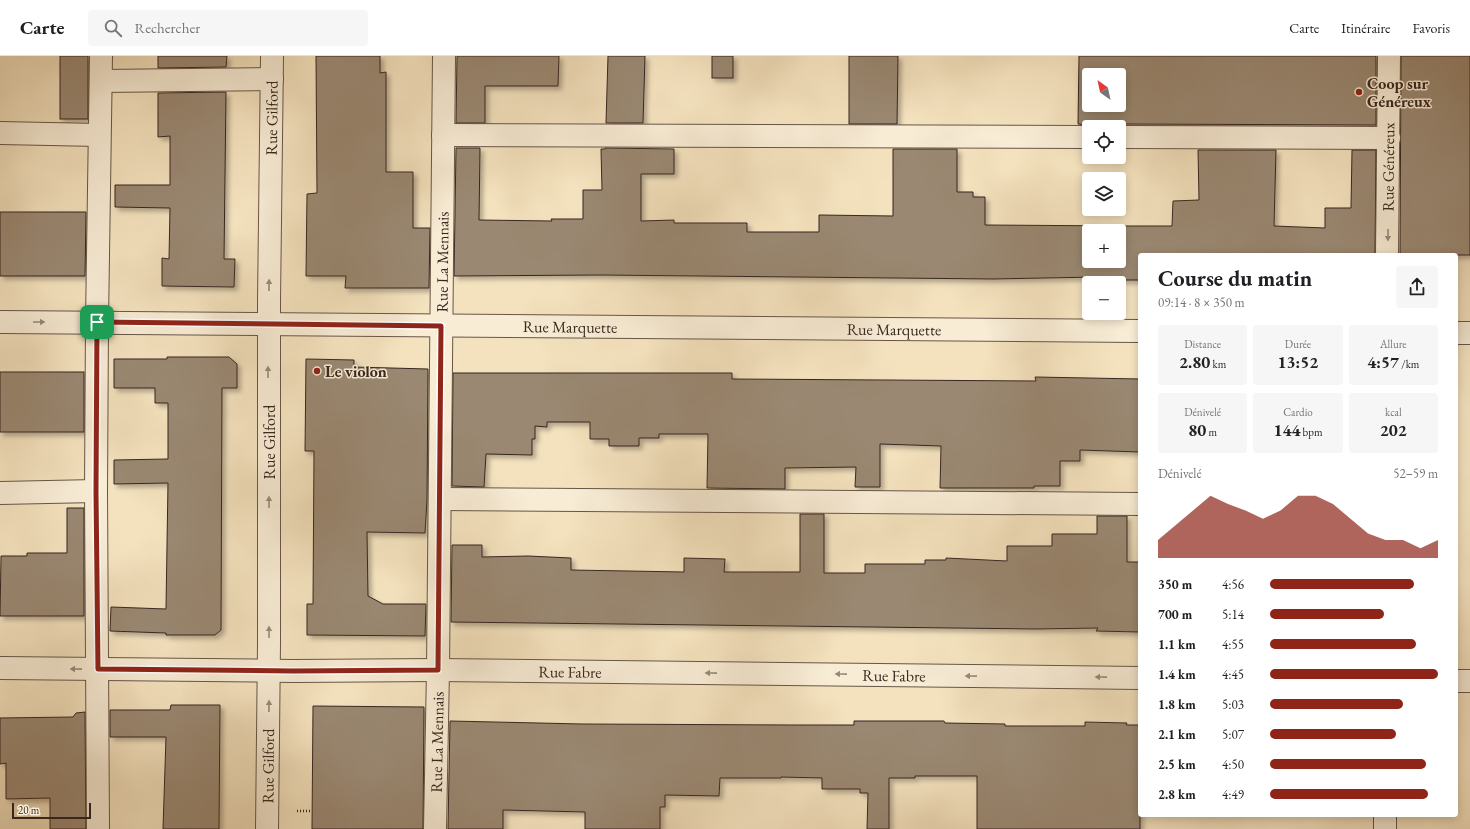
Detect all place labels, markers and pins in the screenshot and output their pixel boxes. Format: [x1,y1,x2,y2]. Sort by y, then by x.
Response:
place label: Coop sur Généreux [1367,73,1431,112]
marker: Coop sur Généreux [1354,87,1364,97]
pin [80,305,114,339]
place label: Le violon [325,361,387,382]
marker: Le violon [312,366,322,376]

